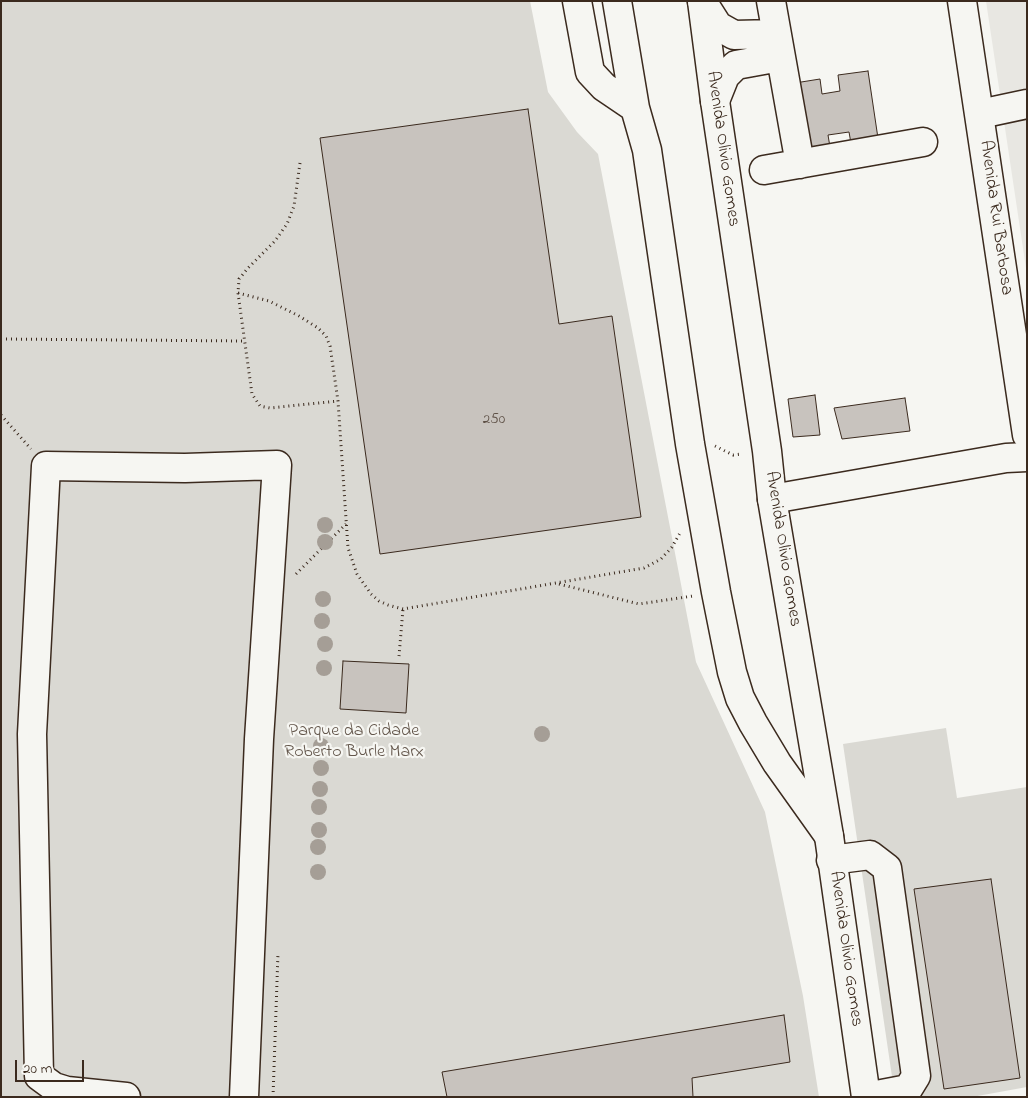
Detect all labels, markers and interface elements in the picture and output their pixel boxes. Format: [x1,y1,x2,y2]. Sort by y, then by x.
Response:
street label: Avenida Olivio Gomes [700,70,744,228]
street label: Avenida Rui Barbosa [973,139,1017,297]
house number: 250 [483,412,505,430]
street label: Avenida Olivio Gomes [759,470,805,628]
park label: Parque da Cidade Roberto Burle Marx [284,721,424,764]
street label: Avenida Olivio Gomes [823,870,867,1028]
scale bar [18,1050,86,1082]
text: 20 m [23,1058,52,1080]

